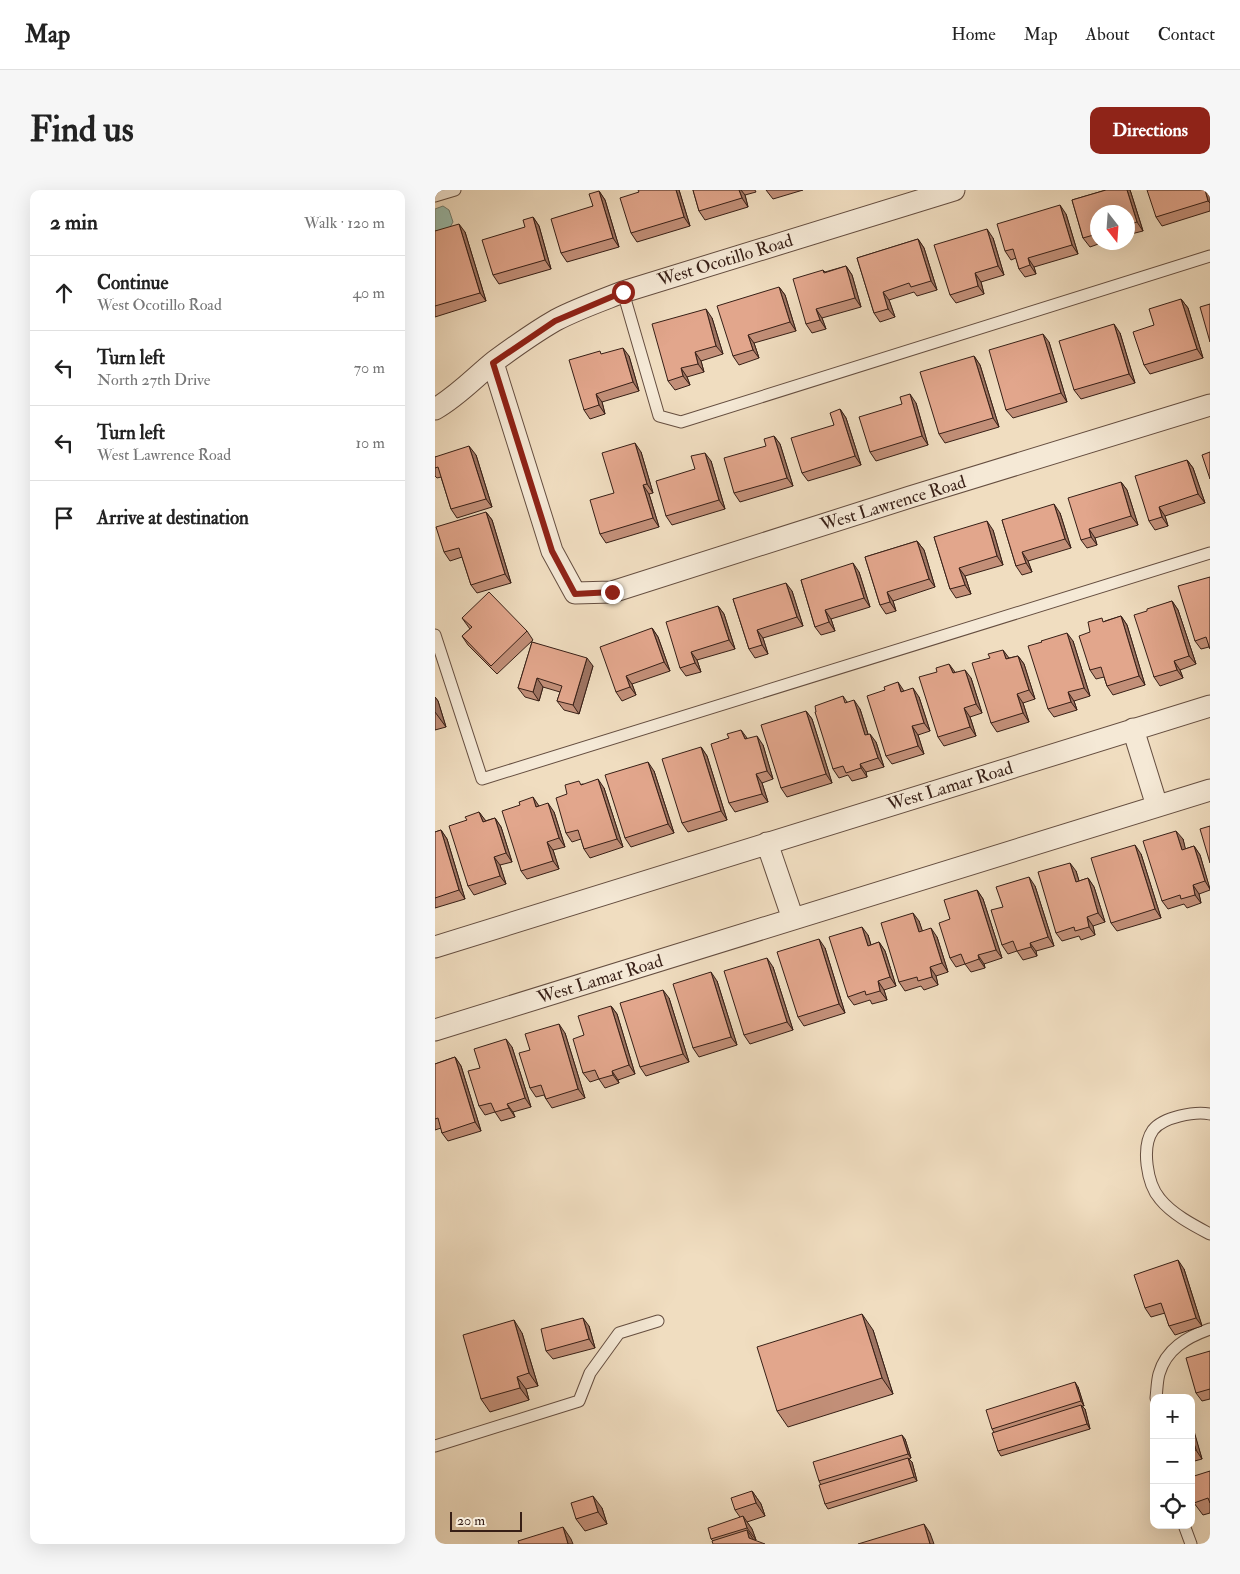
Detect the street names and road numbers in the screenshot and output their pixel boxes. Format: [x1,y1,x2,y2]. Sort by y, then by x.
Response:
street label: West Ocotillo Road [654,229,796,292]
street label: West Lawrence Road [817,470,969,537]
street label: West Lamar Road [884,756,1016,817]
street label: West Lamar Road [534,949,666,1010]

